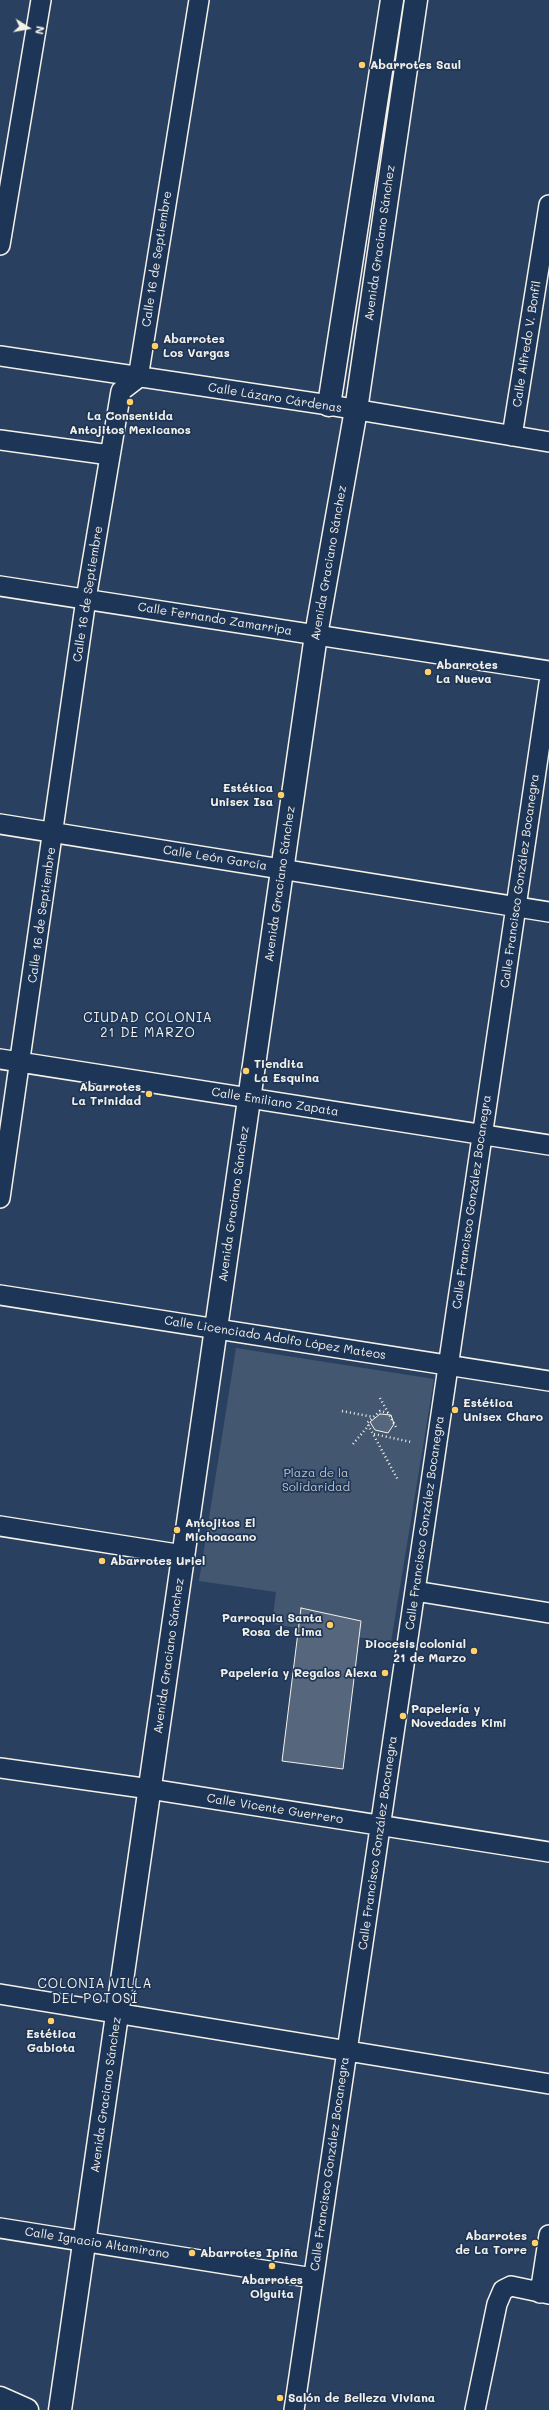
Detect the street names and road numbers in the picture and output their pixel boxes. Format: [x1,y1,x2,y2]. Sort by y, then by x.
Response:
street label: Avenida Graciano Sánchez [362,164,398,322]
street label: Calle 16 de Septiembre [139,190,175,328]
street label: Calle Alfredo V. Bonfil [510,280,544,408]
street label: Calle Lázaro Cárdenas [207,380,343,416]
street label: Avenida Graciano Sánchez [308,484,350,642]
street label: Calle 16 de Septiembre [70,525,106,663]
street label: Calle Fernando Zamarripa [137,600,293,638]
street label: Calle Francisco González Bocanegra [498,773,542,989]
street label: Avenida Graciano Sánchez [262,805,298,963]
street label: Calle León García [162,843,268,873]
street label: Calle 16 de Septiembre [25,846,59,984]
street label: Calle Emiliano Zapata [210,1085,340,1119]
street label: Calle Francisco González Bocanegra [450,1094,494,1310]
street label: Avenida Graciano Sánchez [216,1125,252,1283]
street label: Calle Licenciado Adolfo López Mateos [163,1313,387,1363]
street label: Calle Francisco González Bocanegra [403,1415,447,1631]
street label: Avenida Graciano Sánchez [151,1577,187,1735]
street label: Calle Francisco González Bocanegra [356,1735,400,1951]
street label: Calle Vicente Guerrero [206,1791,344,1827]
street label: Avenida Graciano Sánchez [88,2016,124,2174]
street label: Calle Francisco González Bocanegra [308,2056,352,2272]
street label: Calle Ignacio Altamirano [24,2224,170,2262]

